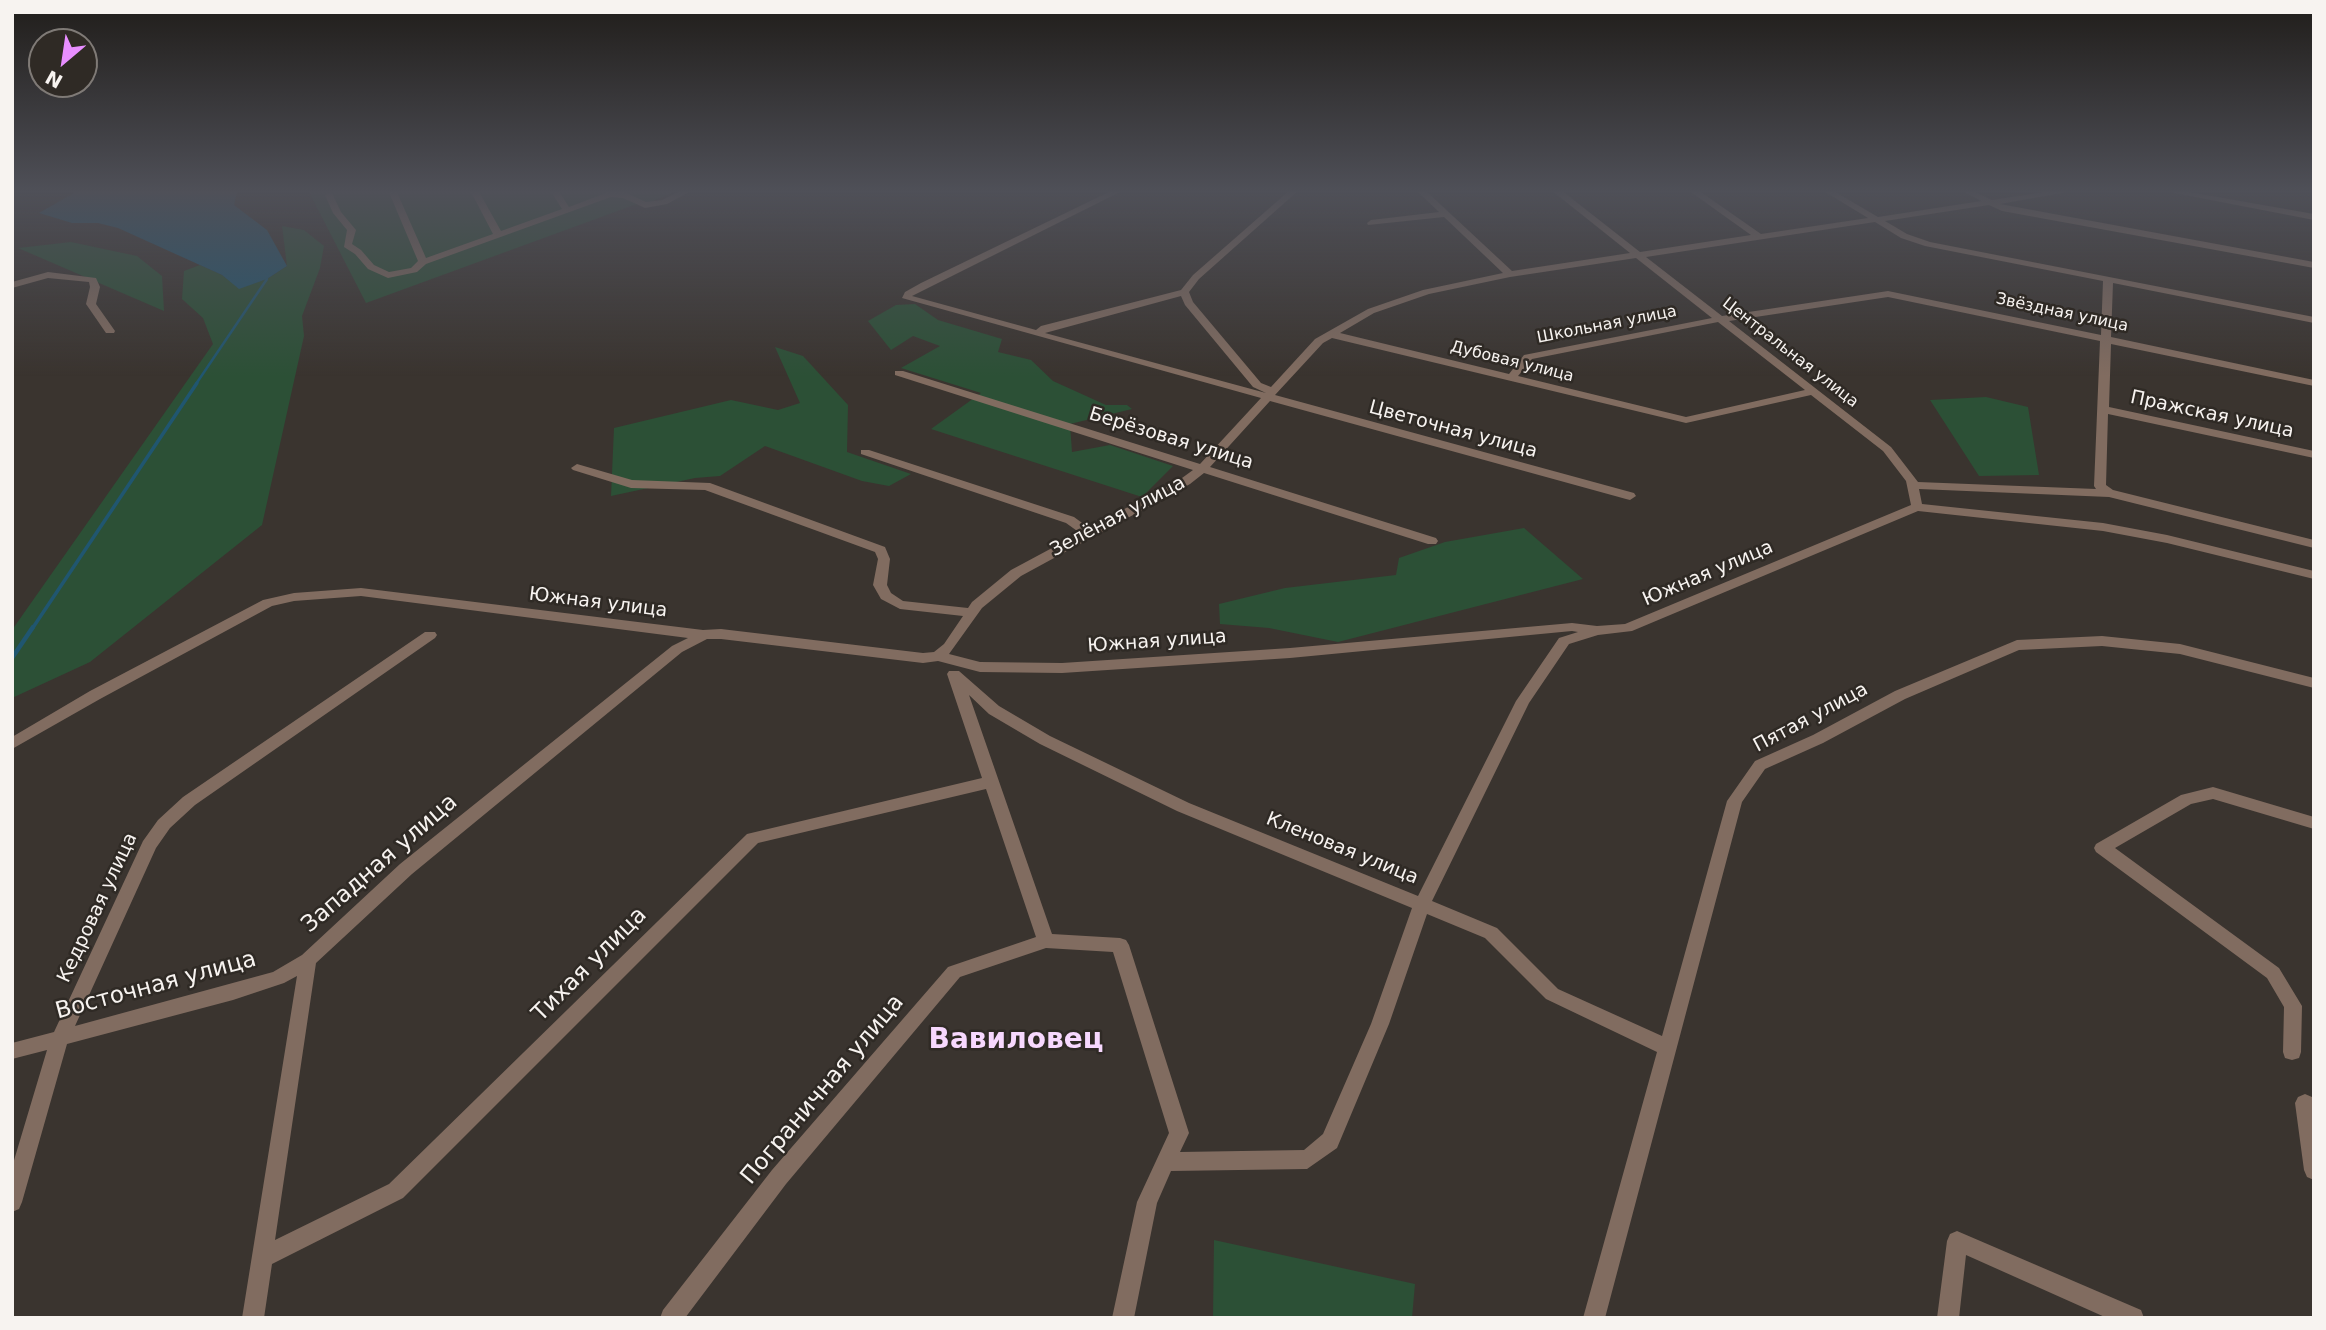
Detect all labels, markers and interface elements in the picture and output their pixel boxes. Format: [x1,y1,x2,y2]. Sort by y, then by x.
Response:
north arrow [28,28,98,98]
text: N [41,66,66,93]
street label: Звёздная улица [1994,290,2130,336]
street label: Центральная улица [1718,294,1862,412]
street label: Школьная улица [1535,302,1679,348]
street label: Дубовая улица [1448,337,1576,387]
street label: Пражская улица [2128,387,2296,443]
street label: Цветочная улица [1366,397,1540,463]
street label: Берёзовая улица [1086,403,1256,475]
street label: Зелёная улица [1047,472,1189,562]
street label: Южная улица [1639,536,1777,612]
street label: Южная улица [527,583,669,623]
street label: Южная улица [1087,626,1227,658]
street label: Пятая улица [1750,678,1872,758]
street label: Западная улица [297,789,463,939]
street label: Кленовая улица [1263,808,1421,890]
street label: Кедровая улица [53,829,143,987]
street label: Тихая улица [527,902,653,1028]
street label: Восточная улица [53,946,259,1026]
street label: Пограничная улица [736,990,910,1190]
district label: Вавиловец [929,1024,1103,1058]

